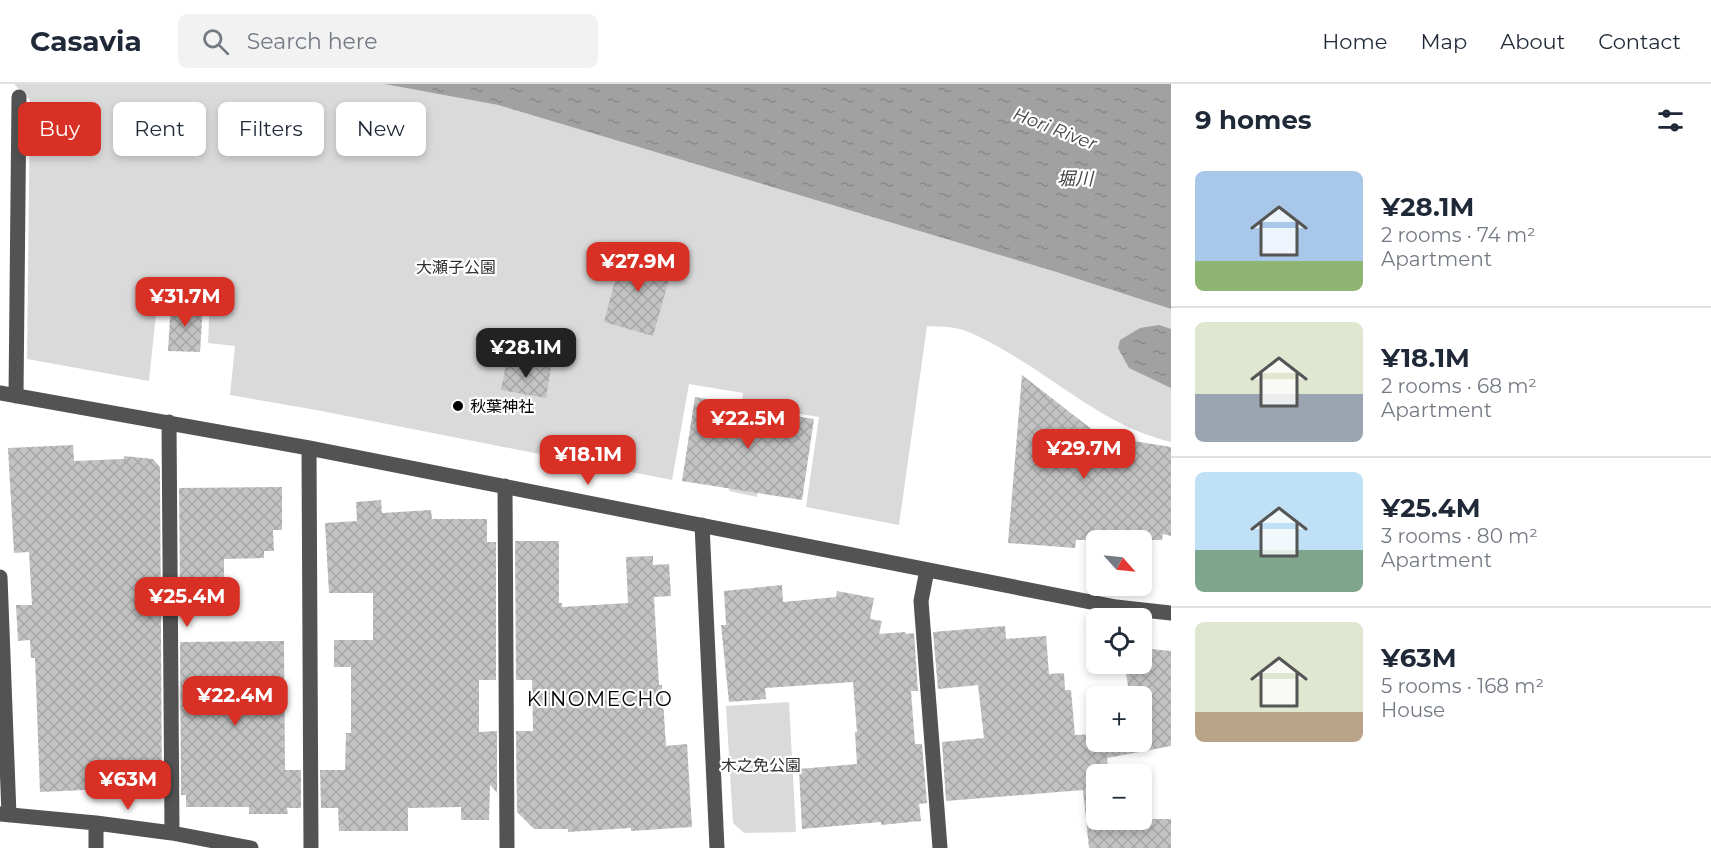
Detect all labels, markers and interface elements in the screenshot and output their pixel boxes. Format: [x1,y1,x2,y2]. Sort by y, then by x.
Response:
search box [178,14,598,68]
text: Casavia [30,24,142,58]
icon: search [199,25,232,58]
text: Search here [247,28,378,55]
text: Home [1322,29,1387,54]
text: Map [1420,29,1467,54]
text: About [1500,29,1565,54]
text: Contact [1598,29,1681,54]
chip: Buy [18,102,101,156]
chip: Rent [113,102,206,156]
chip: Filters [218,102,324,156]
chip: New [336,102,426,156]
water label: Hori River [1010,103,1101,155]
text: 9 homes [1195,104,1312,136]
icon: filters [1654,104,1687,137]
water label: 堀川 [1057,168,1095,190]
text: ¥28.1M [1381,191,1474,223]
icon: home [1243,195,1315,267]
text: 2 rooms · 74 m² [1381,223,1536,247]
pin: ¥27.9M [589,242,687,293]
text: Apartment [1381,247,1492,271]
text: ¥27.9M [600,249,676,273]
park label: 大瀬子公園 [416,258,496,277]
pin: ¥31.7M [136,277,234,328]
text: ¥31.7M [149,284,221,308]
pin: ¥28.1M [477,328,575,379]
text: ¥28.1M [490,335,562,359]
text: ¥18.1M [1381,342,1470,374]
icon: home [1243,346,1315,418]
text: 2 rooms · 68 m² [1381,374,1537,398]
place label: 秋葉神社 [470,397,534,416]
text: Apartment [1381,398,1492,422]
marker: 秋葉神社 [451,399,465,413]
pin: ¥22.5M [699,399,797,450]
text: ¥22.5M [711,406,785,430]
pin: ¥29.7M [1035,429,1133,480]
pin: ¥18.1M [539,435,637,486]
text: ¥29.7M [1046,436,1122,460]
text: ¥18.1M [554,442,622,466]
text: ¥25.4M [1381,492,1481,524]
icon: home [1243,496,1315,568]
text: 3 rooms · 80 m² [1381,524,1538,548]
north arrow [1086,530,1152,596]
map controls [1086,530,1152,830]
text: Apartment [1381,548,1492,572]
pin: ¥25.4M [138,577,236,628]
text: ¥25.4M [149,584,225,608]
button: locate [1086,608,1152,674]
text: ¥63M [1381,642,1457,674]
icon: home [1243,646,1315,718]
text: 5 rooms · 168 m² [1381,674,1544,698]
pin: ¥22.4M [186,676,284,727]
text: ¥22.4M [197,683,273,707]
button: + [1086,686,1152,752]
district label: KINOMECHO [527,687,673,711]
text: House [1381,698,1445,722]
park label: 木之免公園 [721,756,801,775]
pin: ¥63M [92,760,164,811]
button: − [1086,764,1152,830]
text: ¥63M [99,767,157,791]

